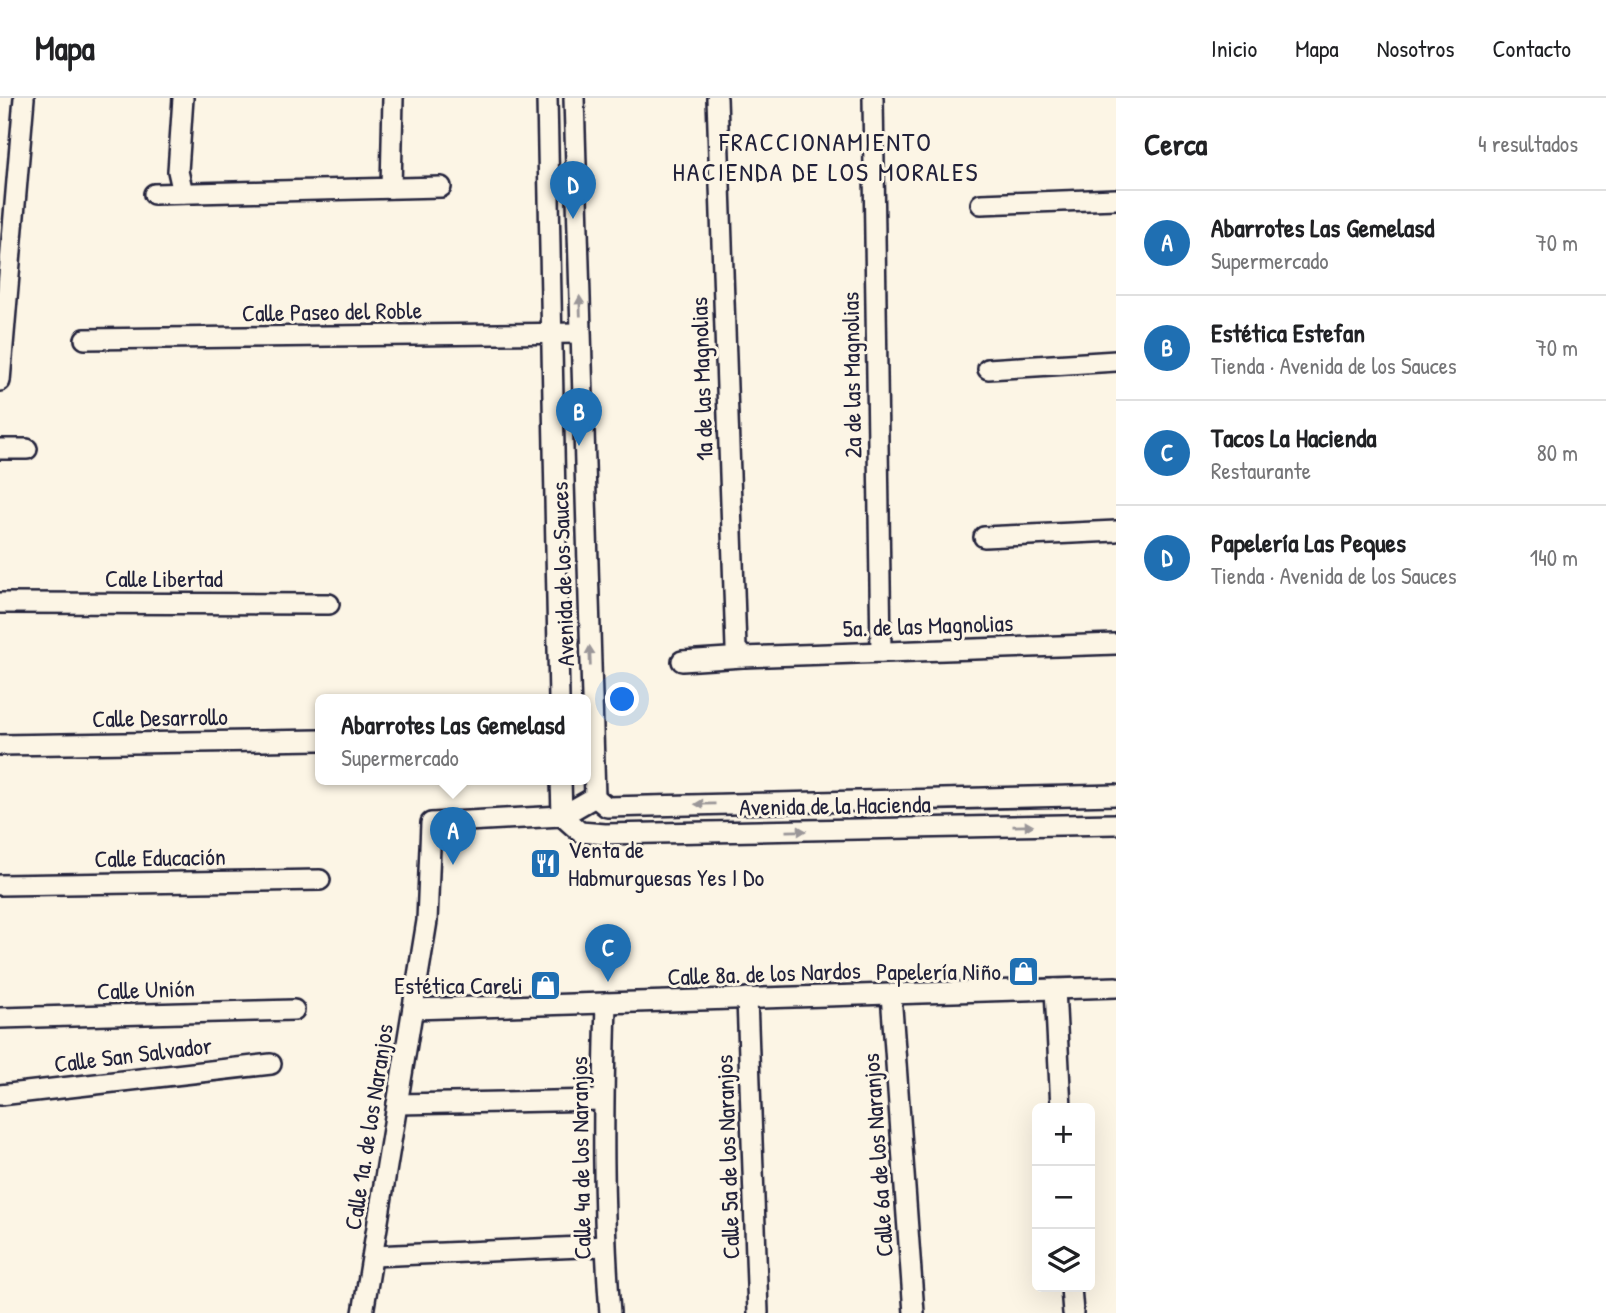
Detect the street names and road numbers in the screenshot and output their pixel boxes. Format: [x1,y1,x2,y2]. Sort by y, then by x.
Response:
street label: 2a de las Magnolias [834,292,868,459]
street label: Calle Paseo del Roble [242,293,423,329]
street label: 1a de las Magnolias [682,297,720,462]
street label: Avenida de los Sauces [543,481,581,667]
street label: Calle Libertad [105,562,223,594]
street label: 5a. de las Magnolias [842,606,1014,644]
street label: Calle Desarrollo [92,700,228,734]
street label: Avenida de la Hacienda [739,787,931,823]
street label: Calle Educación [94,840,226,874]
street label: Calle 8a. de los Nardos [667,954,861,992]
street label: Calle Unión [96,971,195,1007]
street label: Calle 1a. de los Naranjos [336,1022,400,1232]
street label: Calle San Salvador [52,1028,214,1080]
street label: Calle 6a de los Naranjos [854,1052,900,1258]
street label: Calle 5a de los Naranjos [707,1054,747,1260]
street label: Calle 4a de los Naranjos [562,1056,598,1260]

